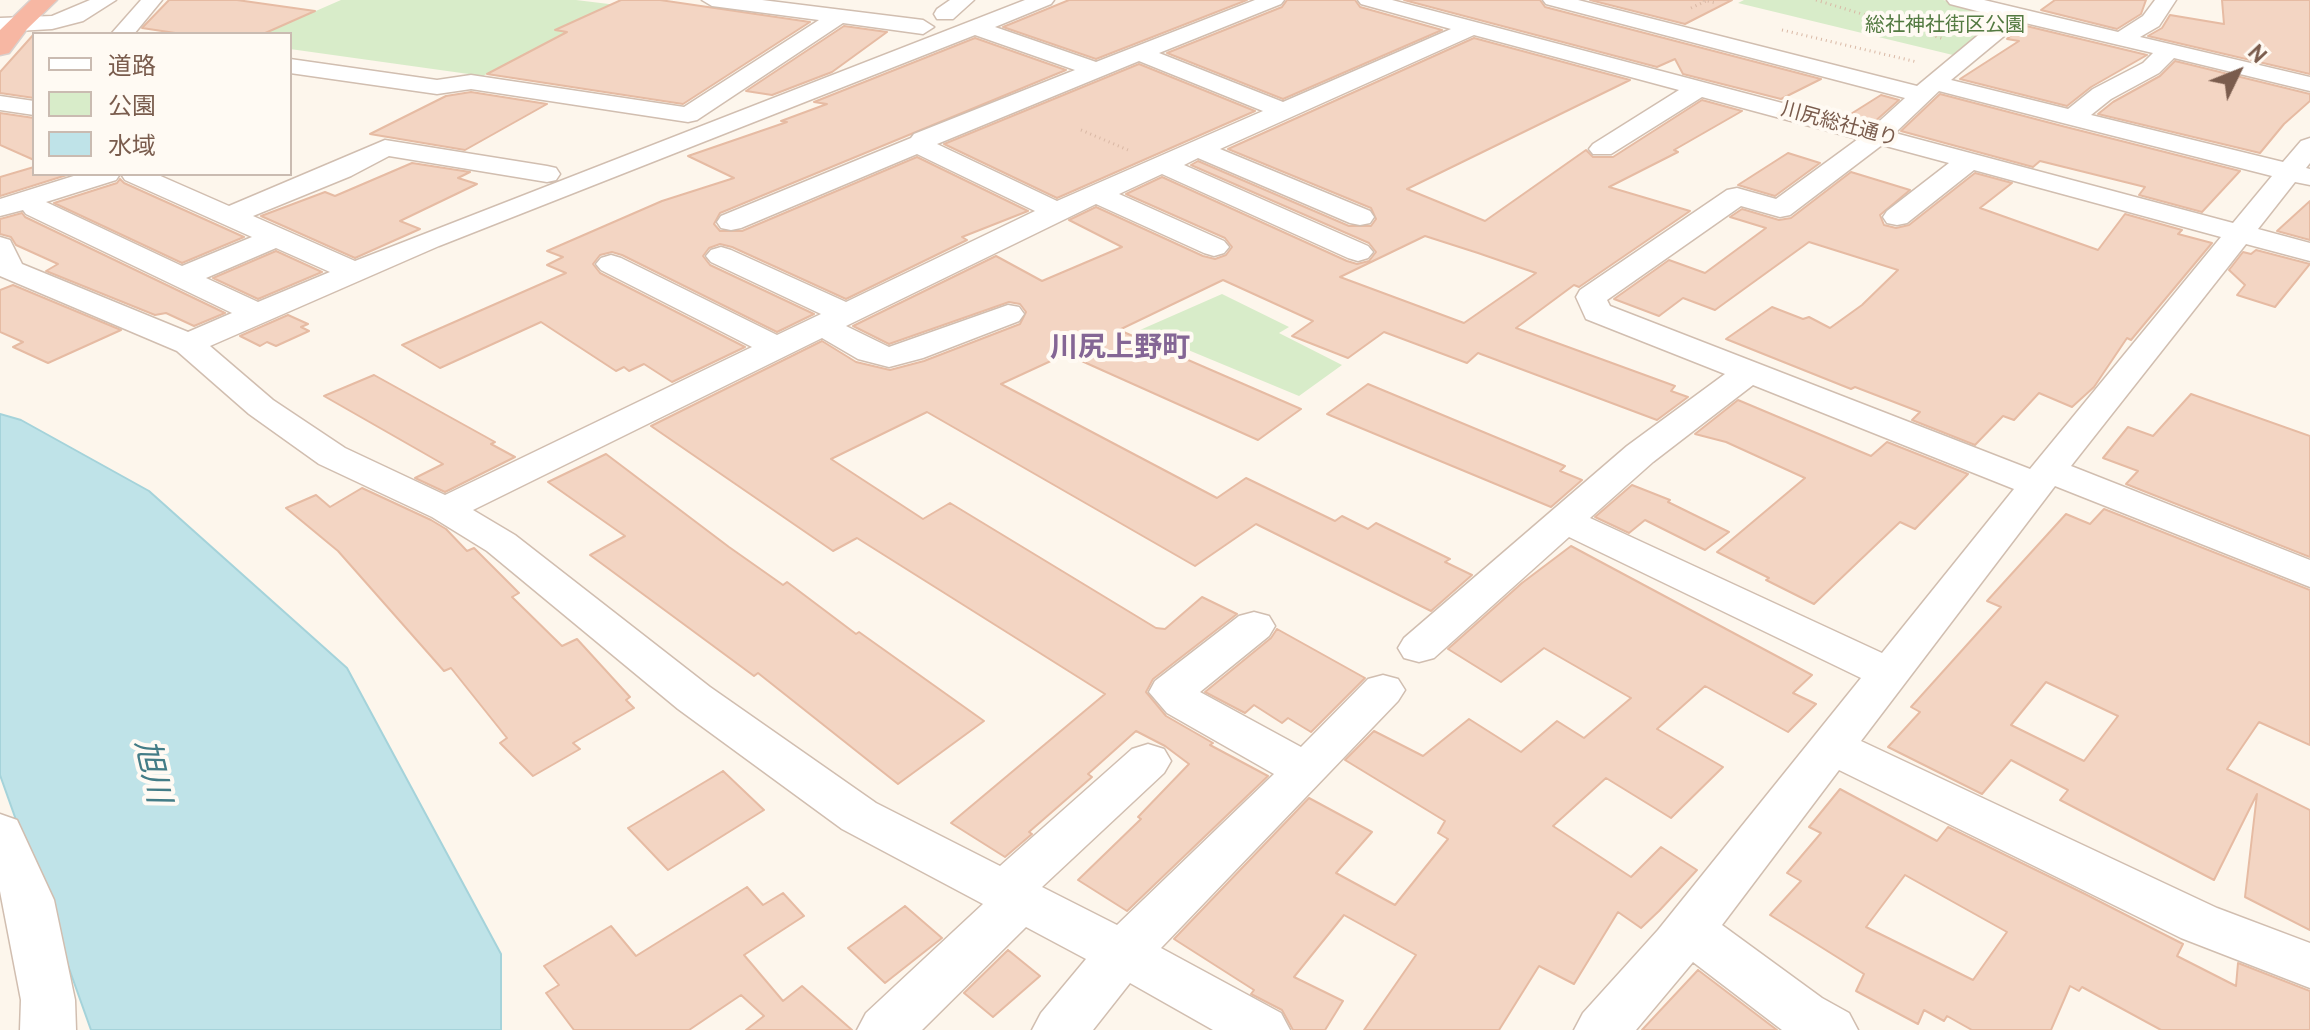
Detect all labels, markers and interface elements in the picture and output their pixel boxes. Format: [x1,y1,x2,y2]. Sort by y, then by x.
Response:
park label: 総社神社街区公園 [1865,15,2025,39]
legend [32,32,292,176]
north arrow [2198,32,2278,112]
text: N [2241,40,2271,70]
text: 道路 [108,53,156,83]
text: 公園 [108,93,156,123]
street label: 川尻総社通り [1778,99,1900,153]
text: 水域 [108,133,156,163]
district label: 川尻上野町 [1050,333,1190,367]
water label: 旭川 [123,737,175,807]

